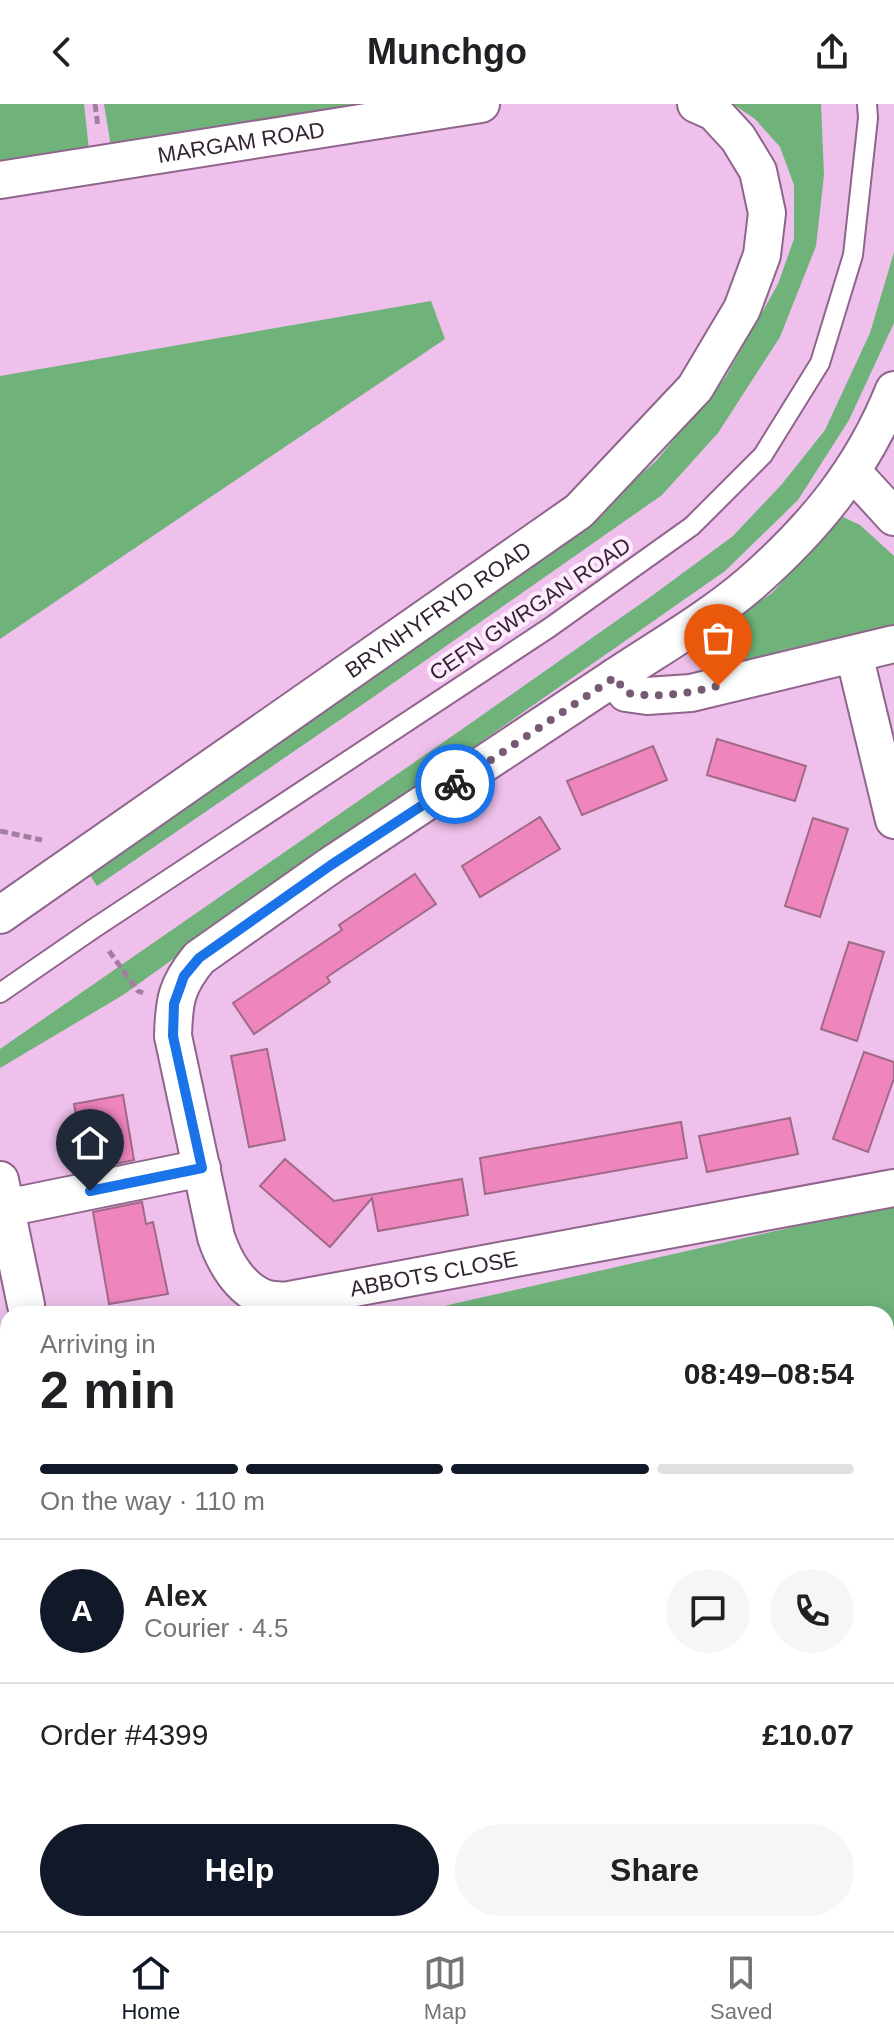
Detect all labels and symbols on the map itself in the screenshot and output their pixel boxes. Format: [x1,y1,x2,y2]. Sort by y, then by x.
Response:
street label: MARGAM ROAD [156,116,326,167]
street label: CEFN GWRGAN ROAD [425,532,635,686]
street label: BRYNHYFRYD ROAD [340,536,536,683]
pin [684,604,752,686]
courier [415,744,495,824]
pin [56,1109,124,1191]
street label: ABBOTS CLOSE [348,1245,520,1301]

